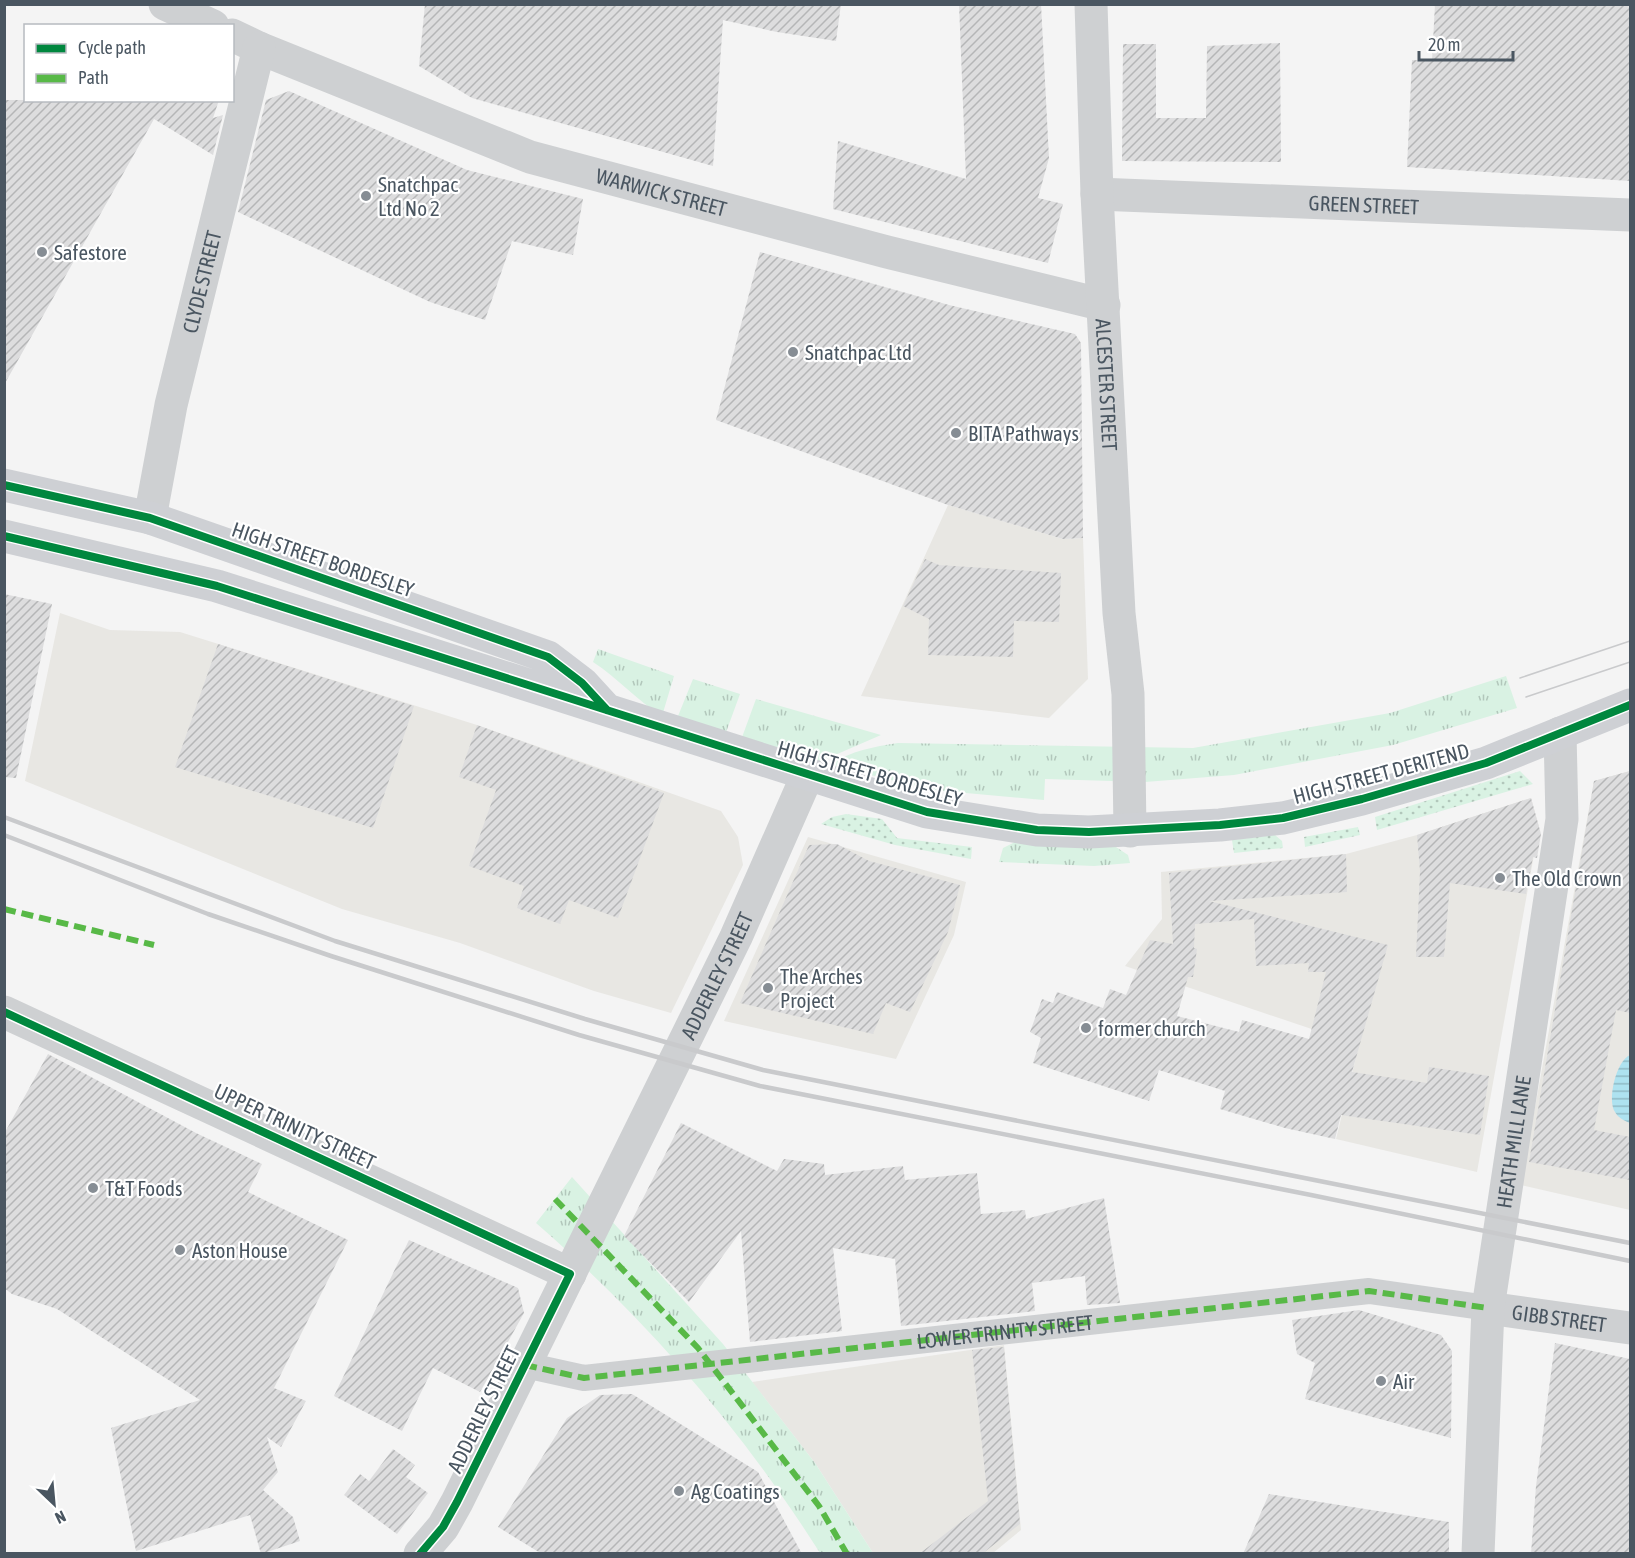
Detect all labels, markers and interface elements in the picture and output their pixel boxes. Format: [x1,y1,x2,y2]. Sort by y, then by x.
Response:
legend [24,24,234,102]
scale bar [1419,24,1514,62]
text: 20 m [1428,34,1460,55]
text: Cycle path [78,37,146,58]
text: Path [78,67,109,88]
street label: WARWICK STREET [593,163,729,221]
place label: Snatchpac Ltd No 2 [378,172,458,220]
marker: Snatchpac Ltd No 2 [359,189,373,203]
street label: GREEN STREET [1308,190,1419,219]
street label: CLYDE STREET [177,228,226,335]
place label: Safestore [54,240,127,264]
marker: Safestore [35,245,49,259]
street label: ALCESTER STREET [1092,318,1122,451]
place label: Snatchpac Ltd [805,340,912,364]
marker: Snatchpac Ltd [786,345,800,359]
place label: BITA Pathways [968,421,1079,445]
marker: BITA Pathways [949,426,963,440]
street label: HIGH STREET BORDESLEY [229,517,418,602]
street label: HIGH STREET BORDESLEY [775,735,966,811]
street label: HIGH STREET DERITEND [1290,738,1472,808]
place label: The Old Crown [1512,866,1622,890]
marker: The Old Crown [1493,871,1507,885]
street label: ADDERLEY STREET [675,908,757,1043]
place label: The Arches Project [780,964,863,1012]
marker: The Arches Project [761,981,775,995]
place label: former church [1098,1016,1206,1040]
marker: former church [1079,1021,1093,1035]
street label: HEATH MILL LANE [1491,1074,1535,1210]
street label: UPPER TRINITY STREET [211,1078,379,1174]
place label: T&T Foods [105,1176,182,1200]
marker: T&T Foods [86,1181,100,1195]
place label: Aston House [192,1238,288,1262]
marker: Aston House [173,1243,187,1257]
street label: GIBB STREET [1511,1300,1608,1337]
street label: LOWER TRINITY STREET [916,1310,1094,1353]
street label: ADDERLEY STREET [442,1342,524,1476]
place label: Air [1393,1369,1415,1393]
marker: Air [1374,1374,1388,1388]
north arrow [24,1474,84,1534]
place label: Ag Coatings [691,1479,780,1503]
marker: Ag Coatings [672,1484,686,1498]
text: N [52,1507,69,1528]

